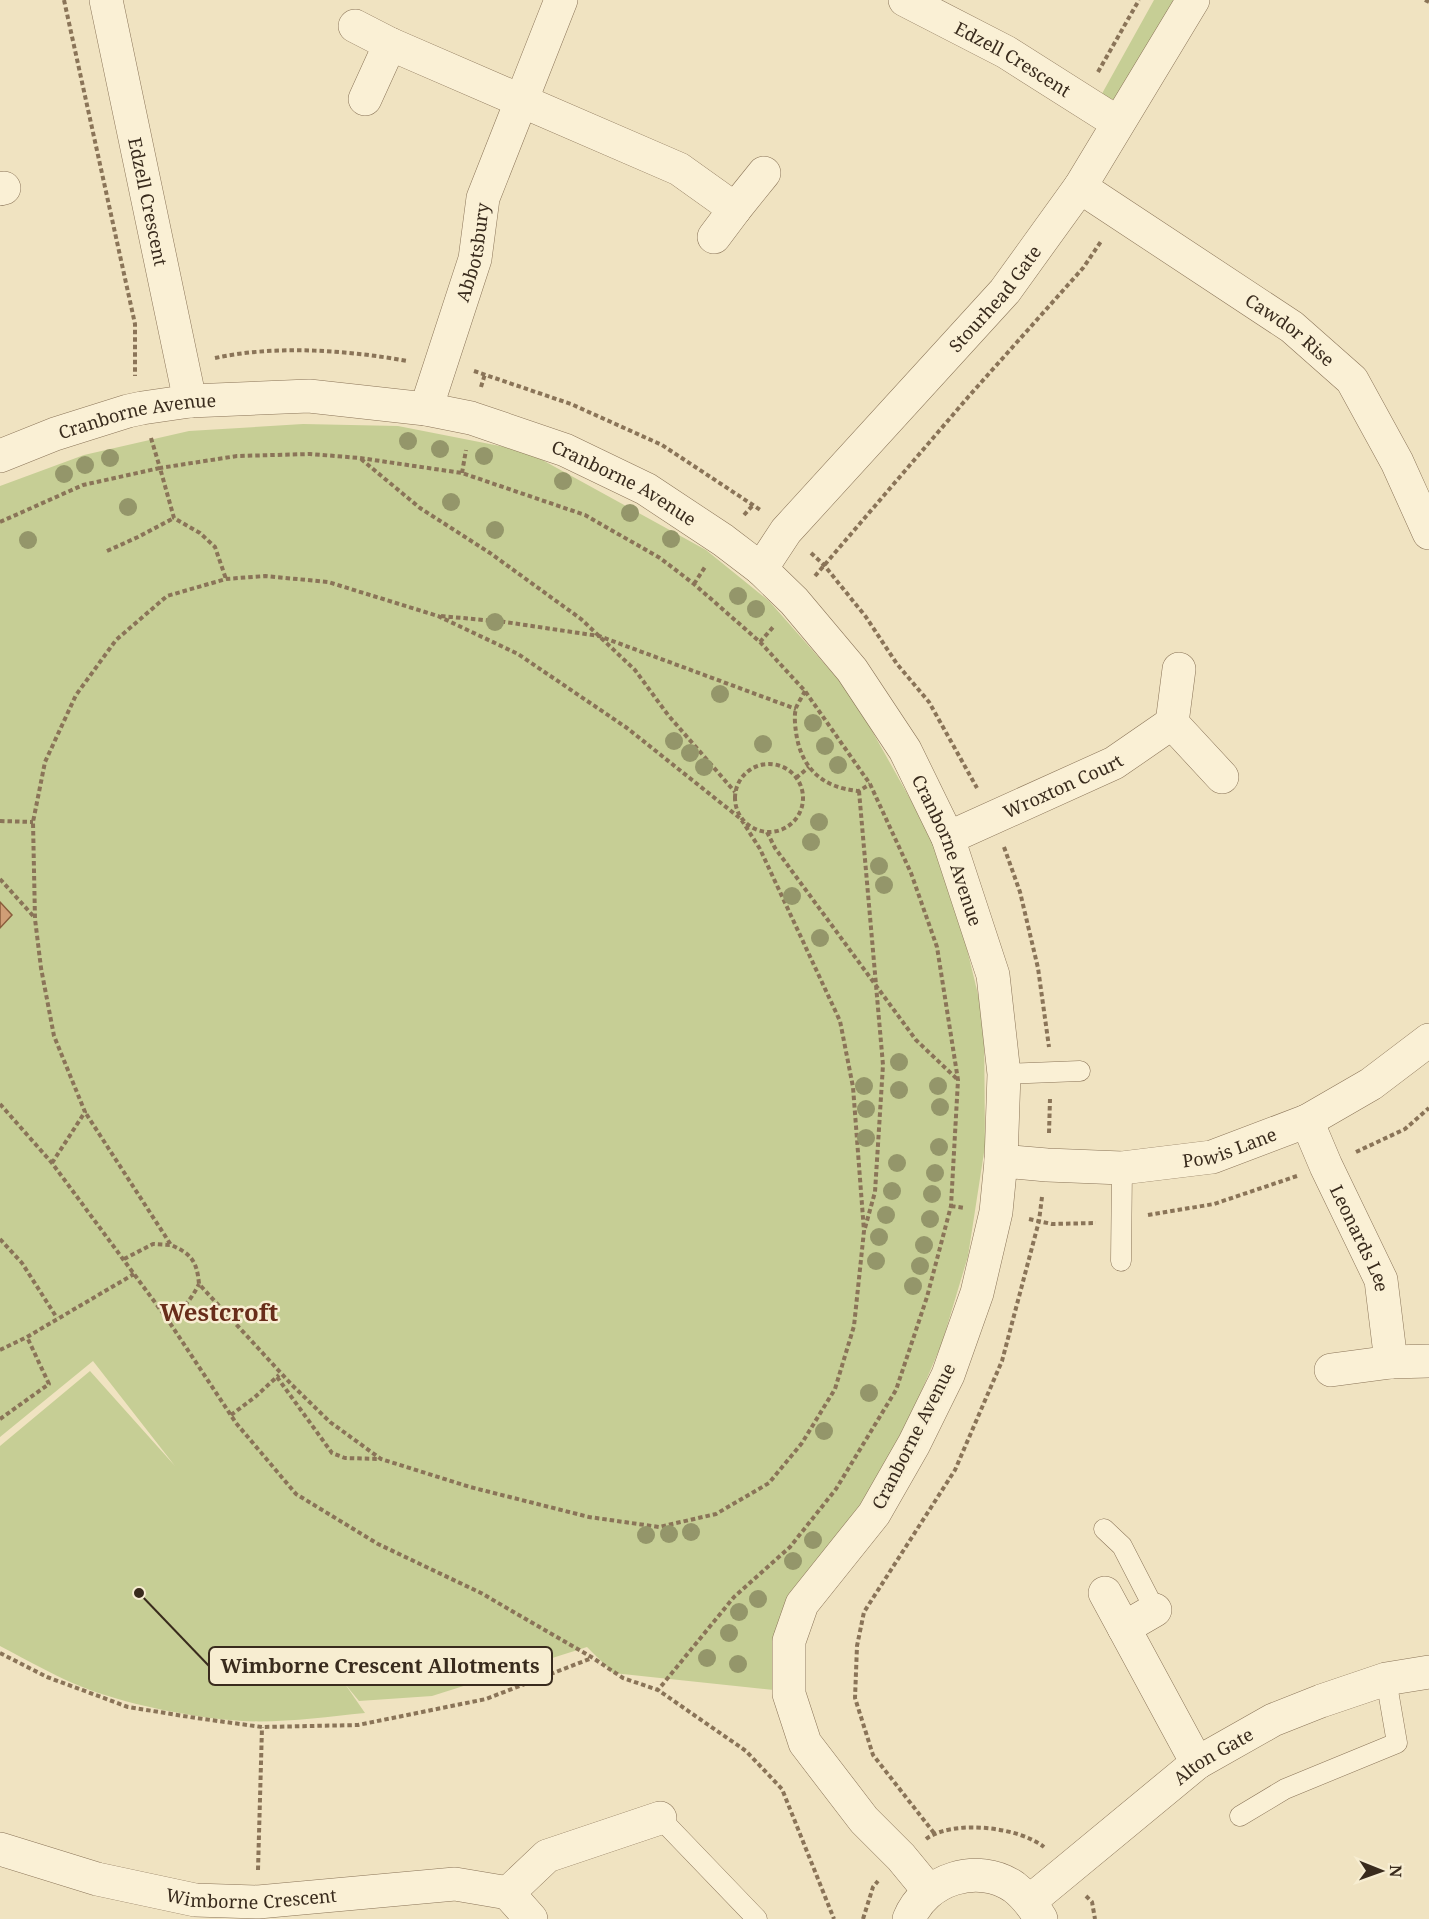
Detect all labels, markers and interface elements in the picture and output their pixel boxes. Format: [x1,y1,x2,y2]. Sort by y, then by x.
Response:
street label: Edzell Crescent [951,16,1076,102]
street label: Edzell Crescent [123,135,173,268]
street label: Abbotsbury [450,200,494,305]
street label: Stourhead Gate [943,240,1046,357]
street label: Cawdor Rise [1241,288,1340,371]
street label: Cranborne Avenue [55,388,217,444]
street label: Cranborne Avenue [549,434,701,531]
street label: Wroxton Court [999,748,1128,824]
street label: Cranborne Avenue [907,770,988,929]
street label: Powis Lane [1181,1122,1280,1173]
street label: Leonards Lee [1325,1181,1394,1293]
district label: Westcroft [160,1295,279,1328]
street label: Cranborne Avenue [866,1359,960,1513]
callout: Wimborne Crescent Allotments [209,1647,552,1685]
text: Wimborne Crescent Allotments [220,1652,540,1679]
street label: Alton Gate [1168,1722,1257,1790]
north arrow [1351,1841,1411,1901]
text: N [1385,1865,1407,1878]
street label: Wimborne Crescent [164,1882,338,1914]

